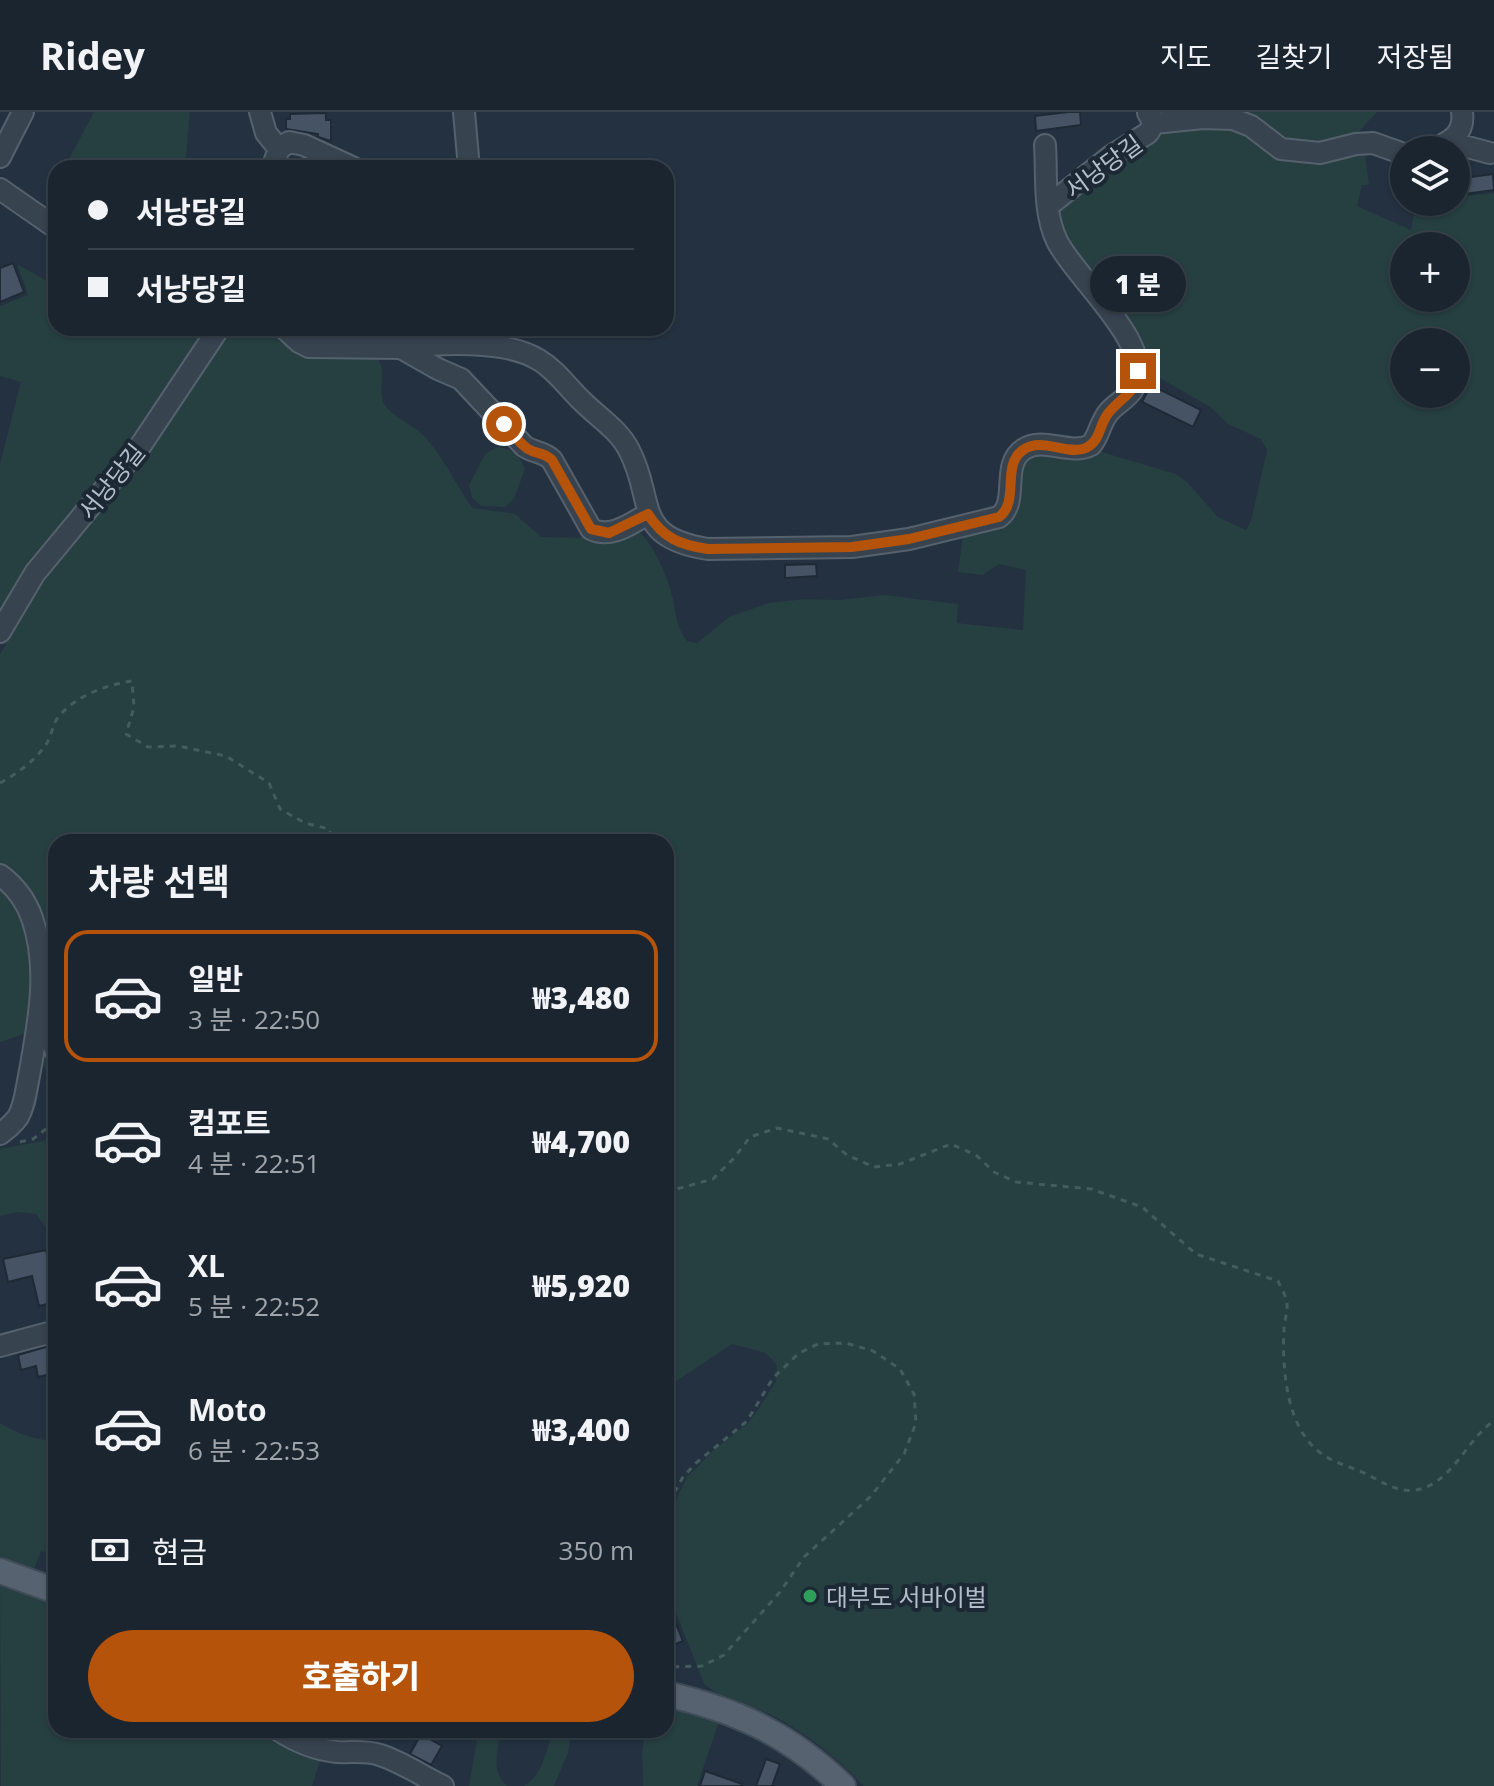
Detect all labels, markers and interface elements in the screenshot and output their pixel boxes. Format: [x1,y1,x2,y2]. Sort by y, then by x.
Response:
text: Ridey [40,29,145,81]
text: 지도 [1160,37,1211,75]
text: 길찾기 [1255,37,1333,75]
text: 저장됨 [1377,37,1454,75]
street label: 서낭당길 [1058,127,1148,205]
map controls [1390,136,1470,408]
button: layers [1390,136,1470,216]
text: 서낭당길 [136,191,246,232]
button: + [1390,232,1470,312]
callout: 1 분 [1090,255,1186,311]
text: 1 분 [1115,266,1161,302]
text: 서낭당길 [136,268,246,309]
button: − [1390,328,1470,408]
route end [1120,353,1156,389]
route start [486,406,522,442]
street label: 서낭당길 [70,436,152,526]
text: 차량 선택 [88,857,230,906]
text: 일반 [188,958,243,999]
icon: car [92,960,164,1032]
text: ₩3,480 [532,977,630,1018]
text: 3 분 · 22:50 [188,1001,320,1037]
text: 컴포트 [188,1102,271,1143]
icon: car [92,1104,164,1176]
text: ₩4,700 [532,1121,630,1162]
text: 4 분 · 22:51 [188,1145,320,1181]
text: XL [188,1245,225,1286]
icon: car [92,1248,164,1320]
text: ₩5,920 [532,1265,630,1306]
text: 5 분 · 22:52 [188,1288,320,1324]
text: Moto [188,1389,266,1430]
icon: car [92,1392,164,1464]
text: ₩3,400 [532,1409,630,1450]
text: 6 분 · 22:53 [188,1432,320,1468]
icon: cash [88,1528,132,1572]
text: 현금 [152,1531,207,1572]
text: 350 m [559,1532,634,1568]
place label: 대부도 서바이벌 [826,1580,987,1613]
marker: 대부도 서바이벌 [801,1587,819,1605]
button: 호출하기 [88,1630,634,1722]

